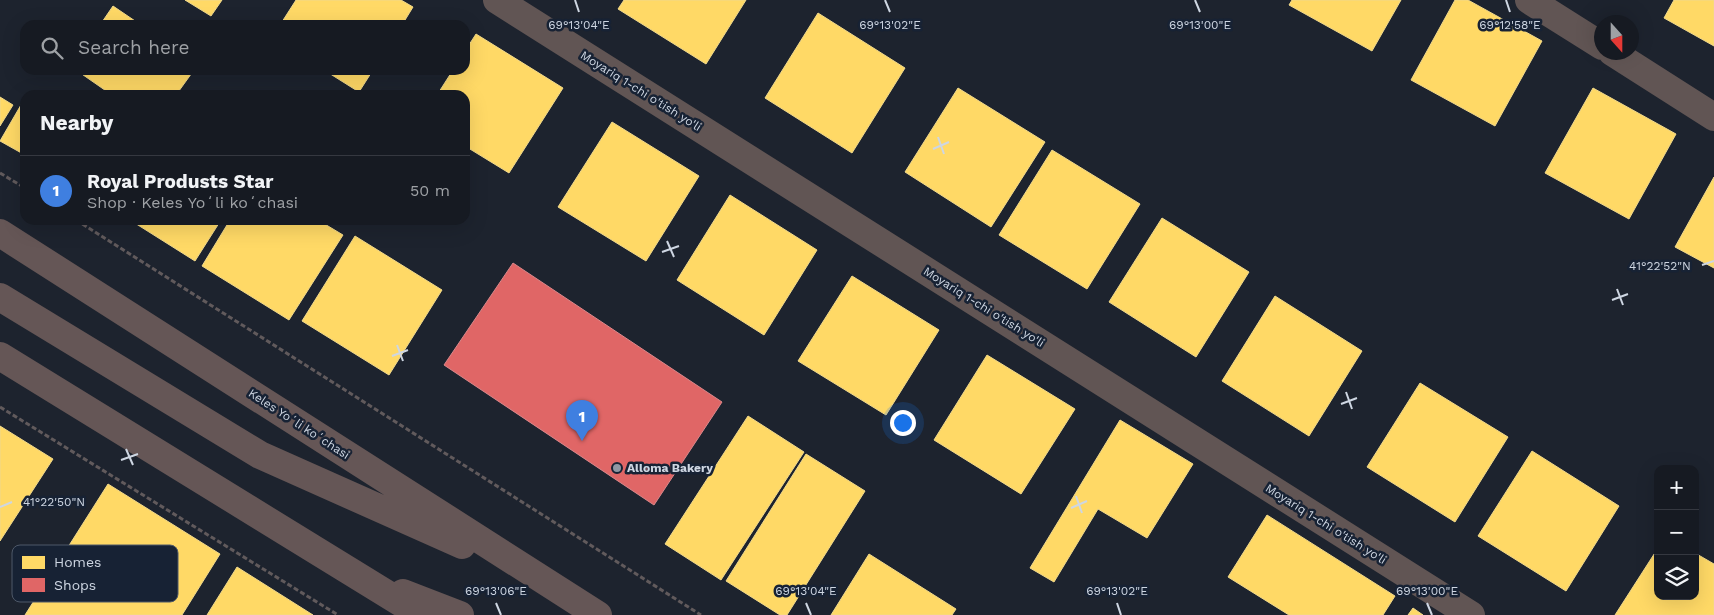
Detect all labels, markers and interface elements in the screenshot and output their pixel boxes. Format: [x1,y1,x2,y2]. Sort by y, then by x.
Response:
north arrow [1594,15,1639,60]
text: 69°13'04"E [548,18,610,32]
text: 69°13'02"E [859,18,921,32]
text: 69°13'00"E [1169,18,1231,32]
text: 69°12'58"E [1479,18,1541,32]
search box [20,20,470,75]
icon: search [38,34,66,62]
text: Search here [78,36,189,59]
street label: Moyariq 1-chi o'tish yo'li [578,48,704,134]
text: Nearby [40,110,113,135]
text: Royal Produsts Star [87,170,273,193]
text: 1 [53,181,59,200]
text: 50 m [410,181,450,200]
text: Shop · Keles Yoʻli koʻchasi [87,193,298,212]
text: 41°22'52"N [1629,259,1691,273]
street label: Moyariq 1-chi o'tish yo'li [921,264,1047,350]
street label: Keles Yoʻli koʻchasi [246,386,352,462]
pin: 1 [566,400,598,441]
your location [890,410,916,436]
place label: Alloma Bakery [627,461,713,475]
marker: Alloma Bakery [611,462,623,474]
map controls [1654,465,1699,600]
button: + [1654,465,1699,510]
street label: Moyariq 1-chi o'tish yo'li [1263,481,1389,567]
text: 41°22'50"N [23,495,85,509]
button: − [1654,510,1699,555]
legend [12,545,178,602]
text: Homes [54,554,101,570]
button: layers [1654,555,1699,600]
text: Shops [54,577,96,593]
text: 69°13'06"E [465,584,527,598]
text: 69°13'04"E [775,584,837,598]
text: 69°13'02"E [1086,584,1148,598]
text: 69°13'00"E [1396,584,1458,598]

